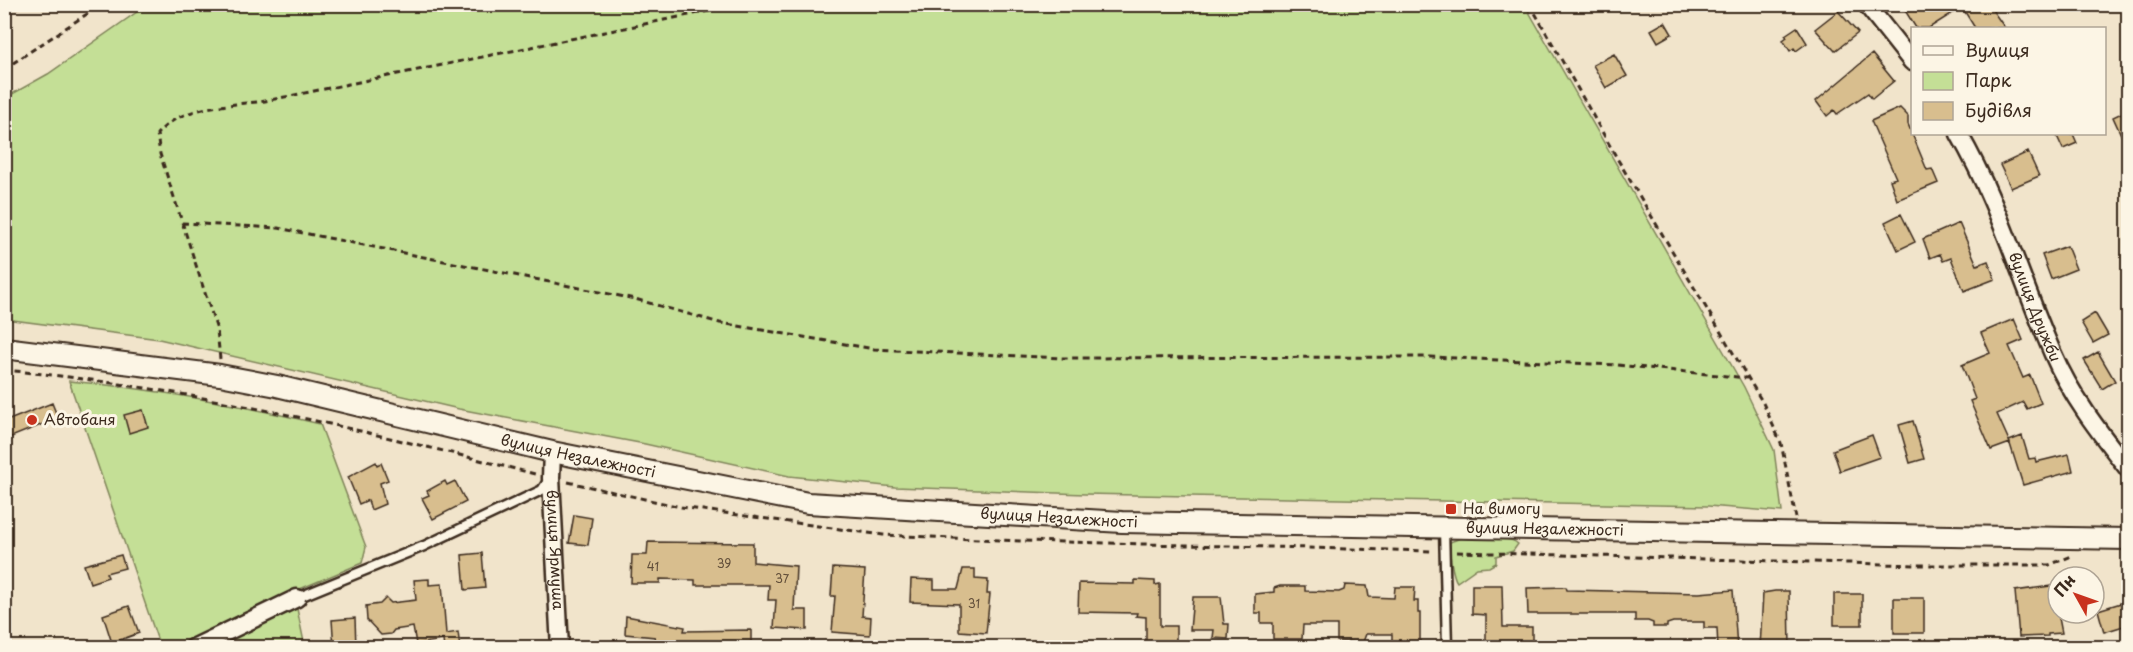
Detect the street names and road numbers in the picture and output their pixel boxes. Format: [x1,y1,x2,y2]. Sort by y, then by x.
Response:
street label: вулиця Дружби [2004,248,2068,365]
street label: вулиця Незалежності [499,427,658,482]
street label: вулиця Ярмуша [542,489,571,611]
street label: вулиця Незалежності [980,500,1138,532]
street label: вулиця Незалежності [1466,515,1624,540]

